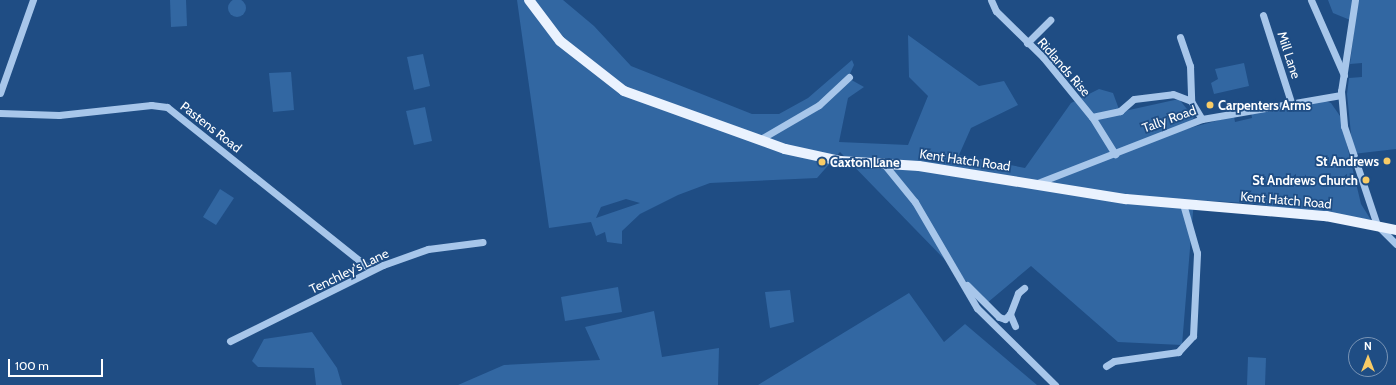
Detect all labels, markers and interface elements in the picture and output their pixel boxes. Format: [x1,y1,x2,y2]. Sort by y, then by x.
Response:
street label: Mill Lane [1274,29,1304,81]
street label: Ridlands Rise [1034,35,1094,99]
place label: Carpenters Arms [1218,97,1311,113]
street label: Pastens Road [177,98,245,156]
marker: Carpenters Arms [1205,100,1215,110]
street label: Tally Road [1140,102,1198,136]
street label: Kent Hatch Road [919,146,1011,174]
place label: St Andrews [1316,153,1379,169]
place label: Caxton Lane [830,154,900,170]
marker: St Andrews [1382,156,1392,166]
marker: Caxton Lane [817,157,827,167]
place label: St Andrews Church [1252,172,1358,188]
marker: St Andrews Church [1361,175,1371,185]
street label: Kent Hatch Road [1240,188,1332,212]
street label: Tenchley's Lane [307,245,391,297]
north arrow [1348,337,1388,377]
text: N [1364,339,1372,353]
scale bar [10,351,105,377]
text: 100 m [15,358,49,373]

